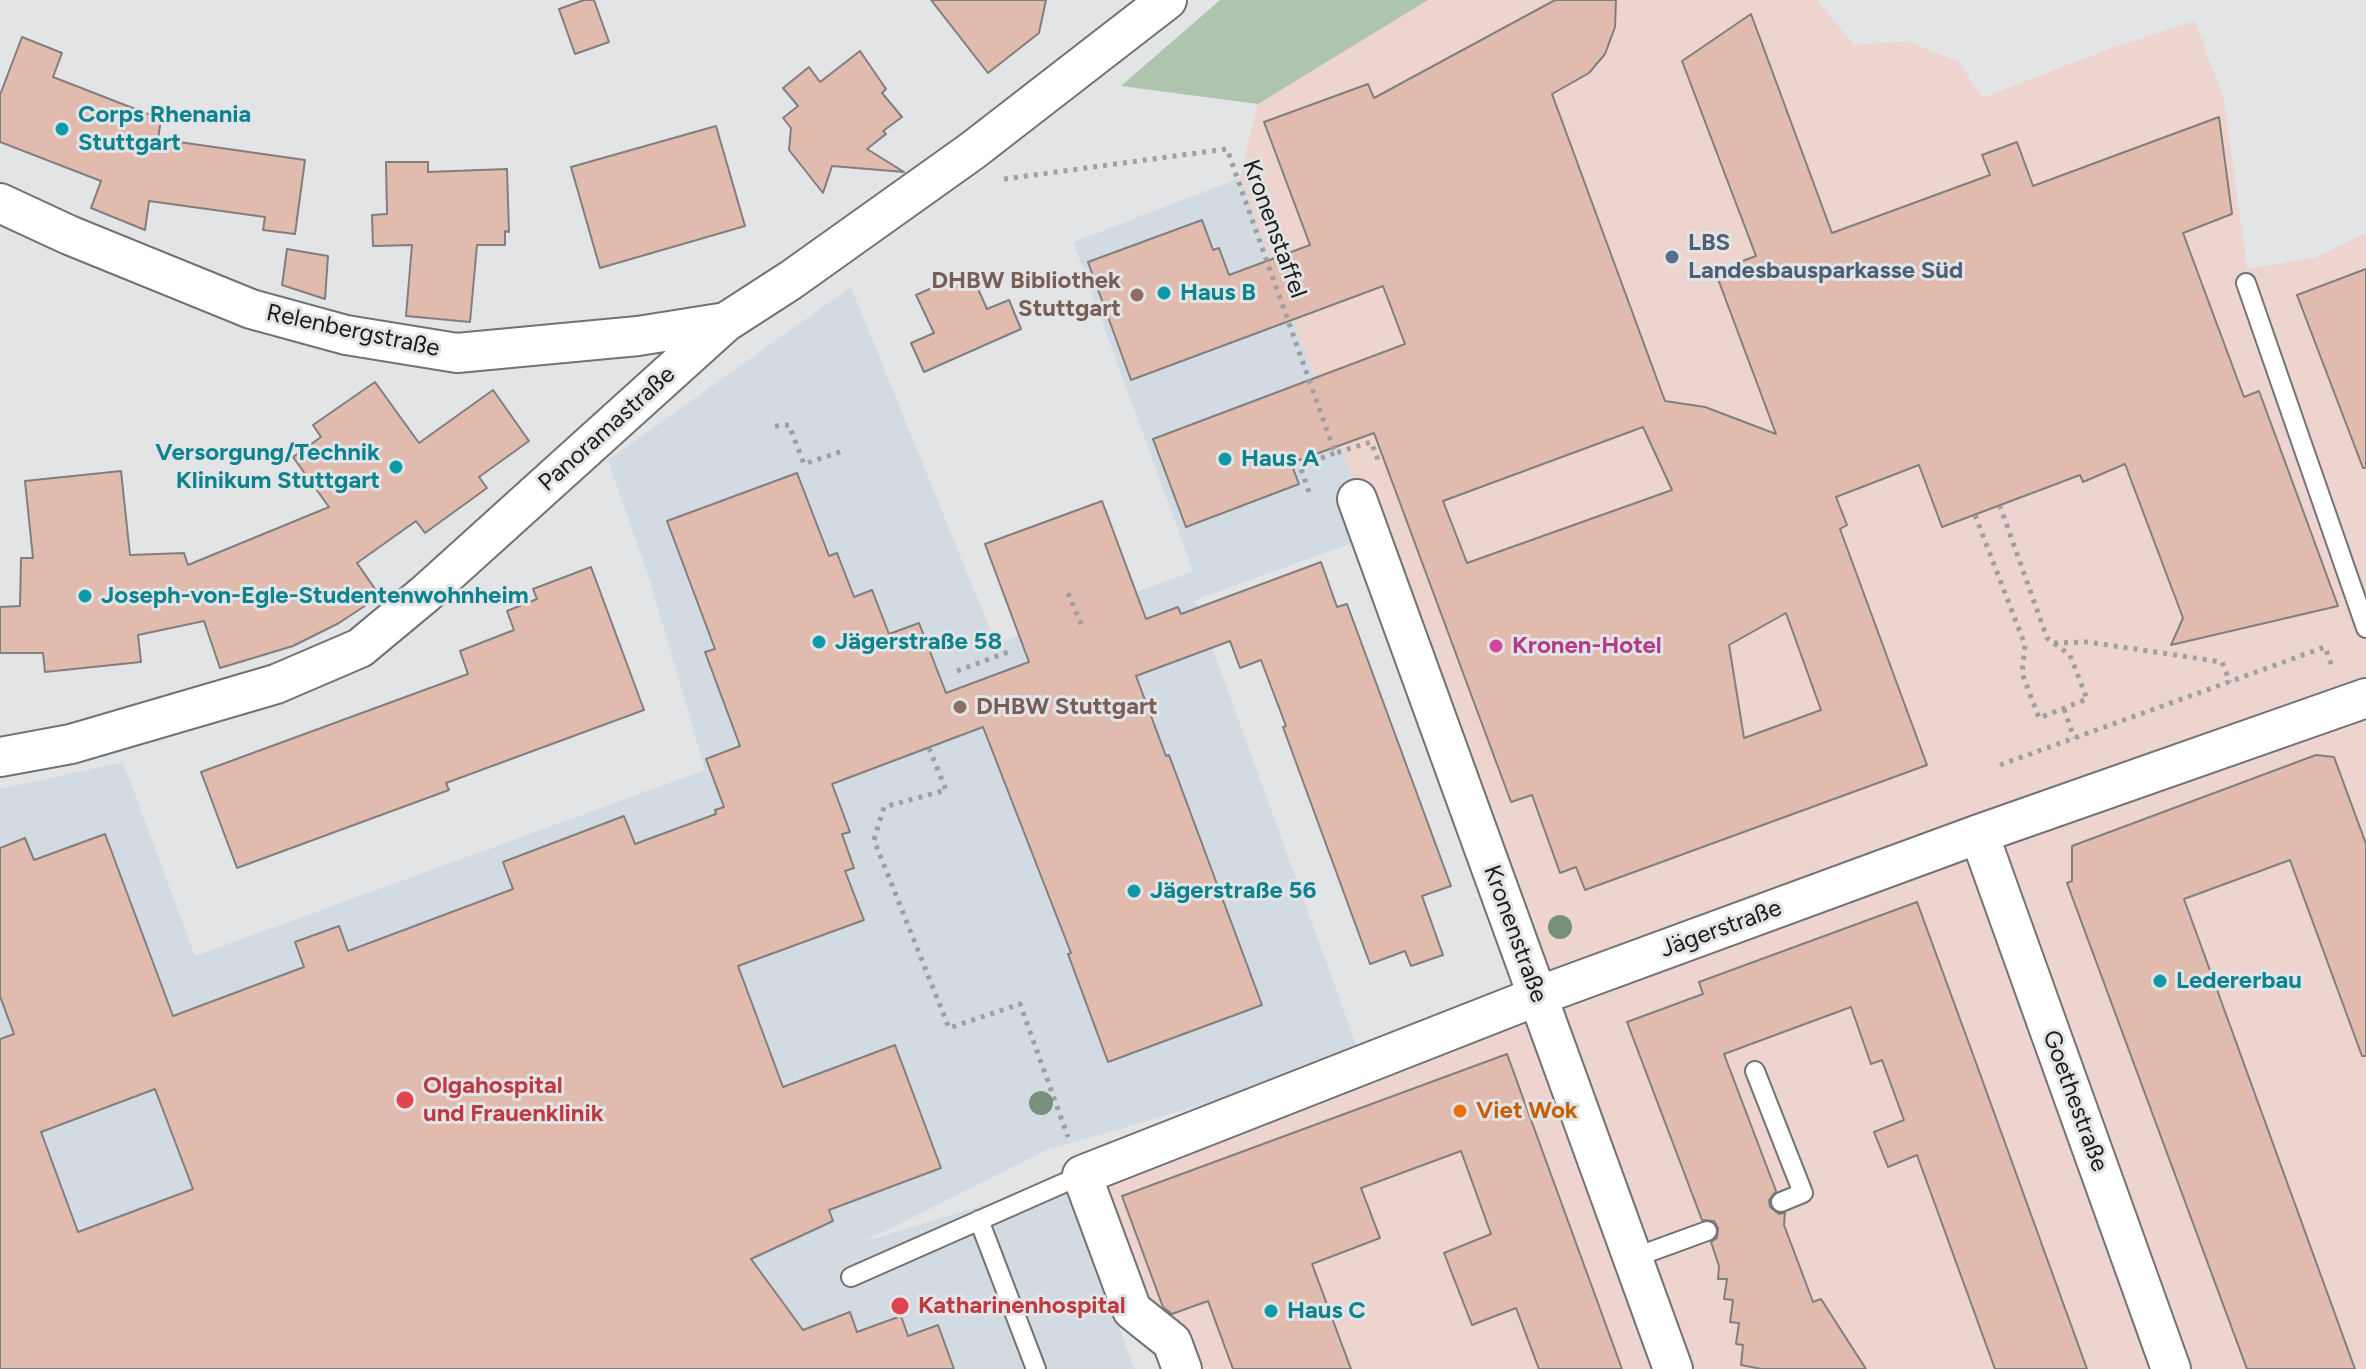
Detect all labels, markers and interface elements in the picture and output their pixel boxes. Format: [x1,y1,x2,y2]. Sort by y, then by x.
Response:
place label: Corps Rhenania Stuttgart [78,101,251,157]
marker: Corps Rhenania Stuttgart [53,120,71,138]
street label: Kronenstaffel [1236,156,1312,302]
place label: LBS Landesbausparkasse Süd [1688,229,1963,285]
marker: LBS Landesbausparkasse Süd [1663,248,1681,266]
place label: DHBW Bibliothek Stuttgart [931,267,1121,323]
place label: Haus B [1180,279,1256,307]
marker: Haus B [1155,284,1173,302]
marker: DHBW Bibliothek Stuttgart [1128,286,1146,304]
street label: Relenbergstraße [264,299,442,363]
street label: Panoramastraße [533,360,681,498]
place label: Versorgung/Technik Klinikum Stuttgart [155,439,380,495]
place label: Haus A [1241,445,1319,473]
marker: Haus A [1216,450,1234,468]
marker: Versorgung/Technik Klinikum Stuttgart [387,458,405,476]
place label: Joseph-von-Egle-Studentenwohnheim [101,582,529,610]
marker: Joseph-von-Egle-Studentenwohnheim [76,587,94,605]
place label: Jägerstraße 58 [835,628,1002,656]
place label: Kronen-Hotel [1512,632,1662,660]
marker: Jägerstraße 58 [810,633,828,651]
marker: Kronen-Hotel [1487,637,1505,655]
place label: DHBW Stuttgart [976,693,1158,721]
marker: DHBW Stuttgart [951,698,969,716]
street label: Kronenstraße [1477,862,1553,1006]
place label: Jägerstraße 56 [1150,877,1316,905]
marker: Jägerstraße 56 [1125,882,1143,900]
street label: Jägerstraße [1656,894,1786,964]
place label: Ledererbau [2176,967,2302,995]
marker: Ledererbau [2151,972,2169,990]
street label: Goethestraße [2036,1027,2114,1175]
place label: Olgahospital und Frauenklinik [423,1072,604,1128]
marker: Olgahospital und Frauenklinik [394,1089,416,1111]
place label: Viet Wok [1476,1097,1578,1125]
marker: Viet Wok [1451,1102,1469,1120]
place label: Katharinenhospital [918,1292,1126,1320]
marker: Katharinenhospital [889,1295,911,1317]
place label: Haus C [1287,1297,1366,1325]
marker: Haus C [1262,1302,1280,1320]

